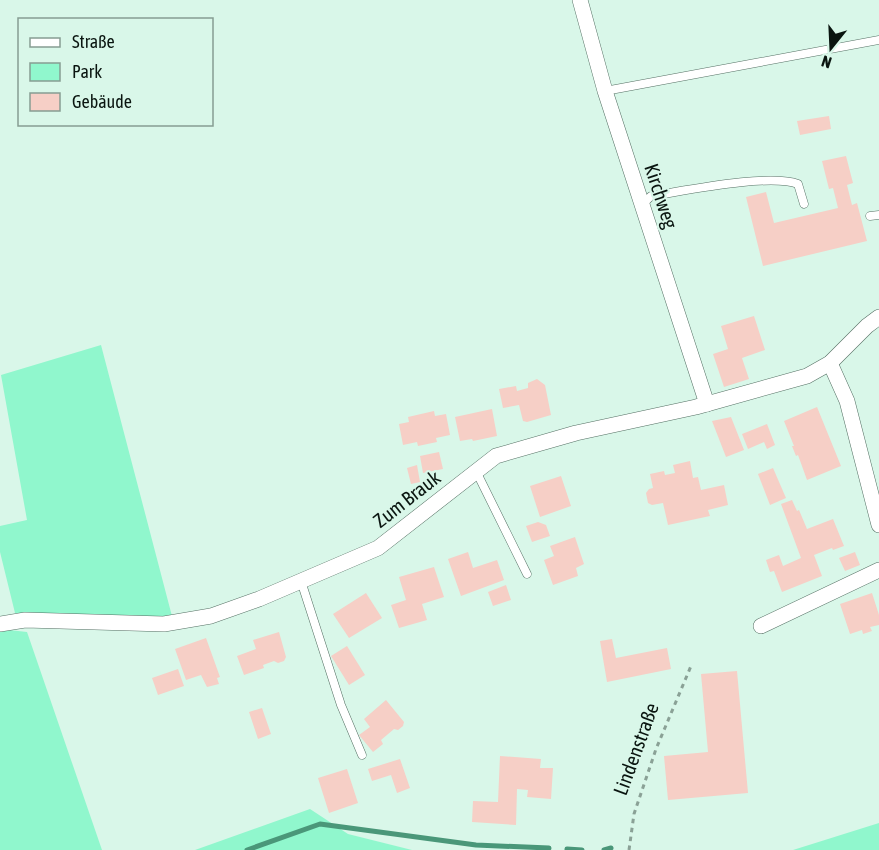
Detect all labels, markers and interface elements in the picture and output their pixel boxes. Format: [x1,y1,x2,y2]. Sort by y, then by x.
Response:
legend [18,18,213,126]
north arrow [801,18,861,78]
text: Straße [72,31,115,52]
text: N [819,52,834,72]
text: Park [72,61,102,82]
text: Gebäude [72,91,132,112]
street label: Kirchweg [640,161,683,232]
street label: Zum Brauk [369,465,445,532]
street label: Lindenstraße [608,700,663,798]

